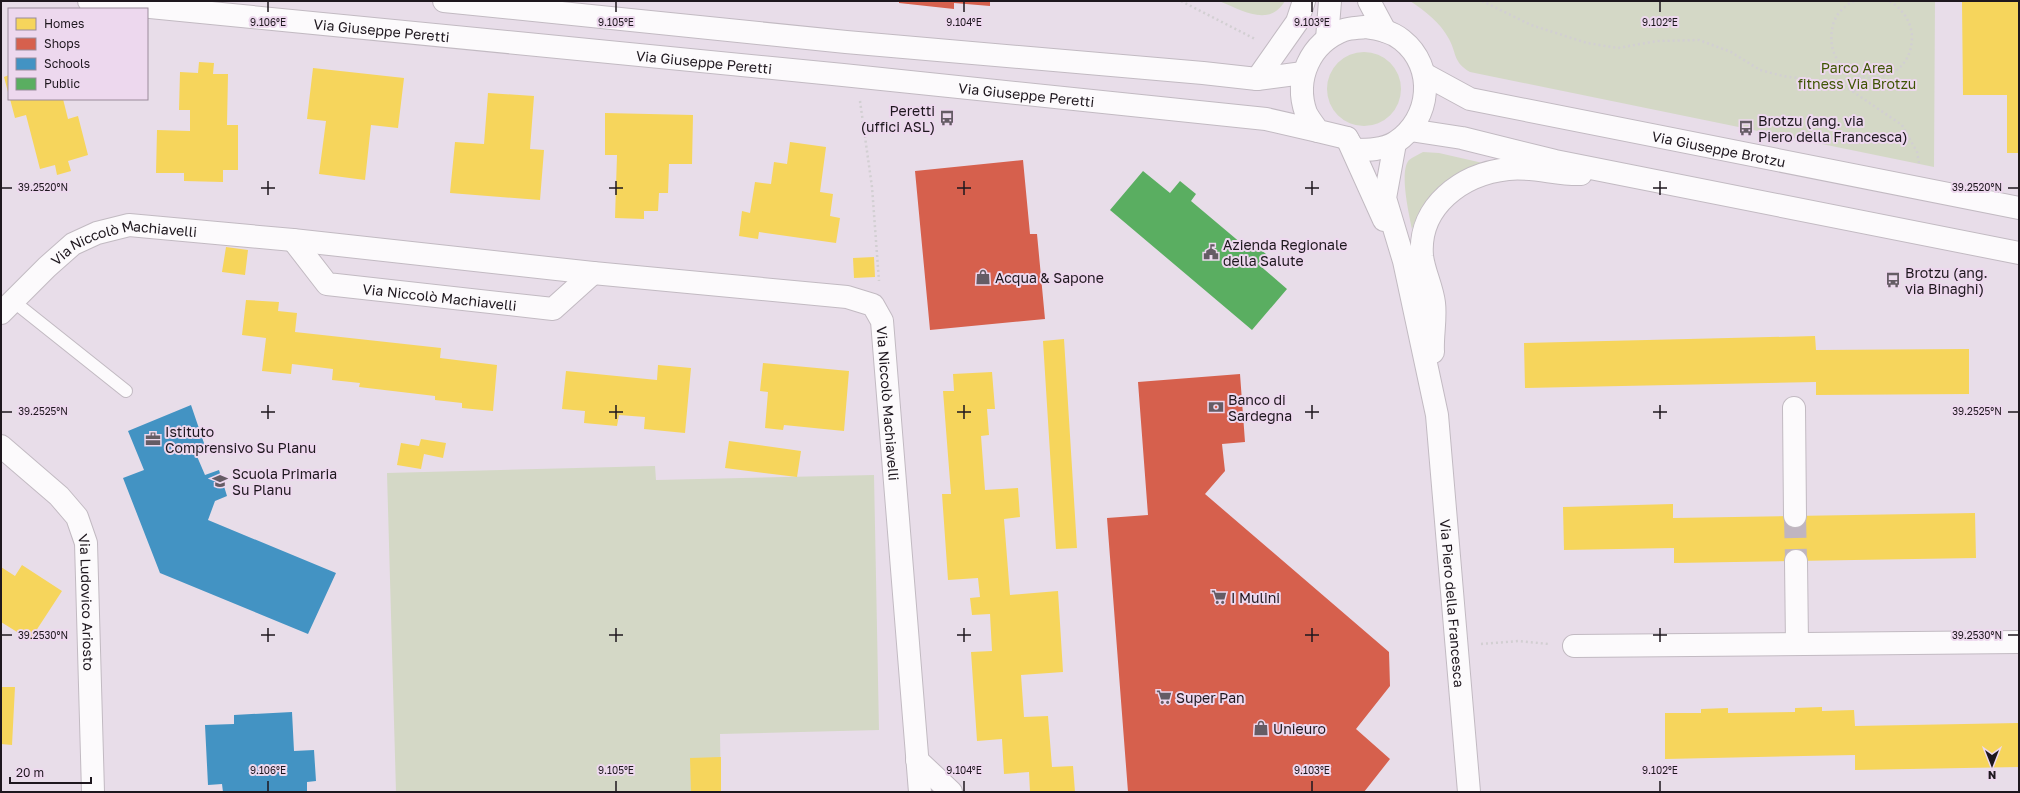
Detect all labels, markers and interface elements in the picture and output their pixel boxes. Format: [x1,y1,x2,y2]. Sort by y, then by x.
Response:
legend [8,8,148,100]
street label: Via Giuseppe Peretti [313,15,450,45]
text: Homes [44,16,84,31]
text: 9.106°E [250,16,286,28]
text: 9.105°E [598,16,634,28]
text: 9.104°E [946,16,982,28]
text: 9.103°E [1294,16,1330,28]
text: 9.102°E [1642,16,1678,28]
text: Shops [44,36,80,51]
street label: Via Giuseppe Peretti [635,46,773,76]
text: Schools [44,56,90,71]
park label: Parco Area fitness Via Brotzu [1798,59,1916,92]
text: Public [44,76,81,91]
street label: Via Giuseppe Peretti [958,79,1095,110]
place label: Peretti (uffici ASL) [861,102,935,135]
bus stop icon: Peretti (uffici ASL) [938,109,956,127]
place label: Brotzu (ang. via Piero della Francesca) [1758,112,1908,145]
bus stop icon: Brotzu (ang. via Piero della Francesca) [1737,119,1755,137]
street label: Via Giuseppe Brotzu [1651,127,1787,170]
text: 39.2520°N [18,181,68,193]
text: 39.2520°N [1952,181,2002,193]
street label: Via Niccolò Machiavelli [47,216,198,268]
place label: Azienda Regionale della Salute [1223,236,1347,269]
public building icon: Azienda Regionale della Salute [1202,243,1220,261]
place label: Brotzu (ang. via Binaghi) [1905,264,1988,297]
shop icon: Acqua & Sapone [974,268,992,286]
place label: Acqua & Sapone [995,269,1104,286]
bus stop icon: Brotzu (ang. via Binaghi) [1884,271,1902,289]
street label: Via Niccolò Machiavelli [362,279,518,313]
street label: Via Niccolò Machiavelli [874,325,903,481]
place label: Banco di Sardegna [1228,391,1292,424]
bank icon: Banco di Sardegna [1207,398,1225,416]
text: 39.2525°N [18,405,68,417]
text: 39.2525°N [1952,405,2002,417]
place label: Istituto Comprensivo Su Planu [165,423,316,456]
office icon: Istituto Comprensivo Su Planu [144,430,162,448]
place label: Scuola Primaria Su Planu [232,465,337,498]
school or university icon: Scuola Primaria Su Planu [211,472,229,490]
street label: Via Piero della Francesca [1437,518,1469,688]
street label: Via Ludovico Ariosto [75,531,98,671]
supermarket icon: I Mulini [1210,588,1228,606]
place label: I Mulini [1231,589,1280,606]
text: 39.2530°N [18,629,68,641]
text: 39.2530°N [1952,629,2002,641]
supermarket icon: Super Pan [1155,688,1173,706]
place label: Super Pan [1176,689,1245,706]
shop icon: Unieuro [1252,719,1270,737]
place label: Unieuro [1273,720,1326,737]
north arrow [1972,745,2012,785]
scale bar [10,759,91,785]
text: 9.106°E [250,764,286,776]
text: 9.105°E [598,764,634,776]
text: 9.104°E [946,764,982,776]
text: 9.103°E [1294,764,1330,776]
text: 9.102°E [1642,764,1678,776]
text: 20 m [16,765,44,780]
text: N [1988,769,1996,782]

